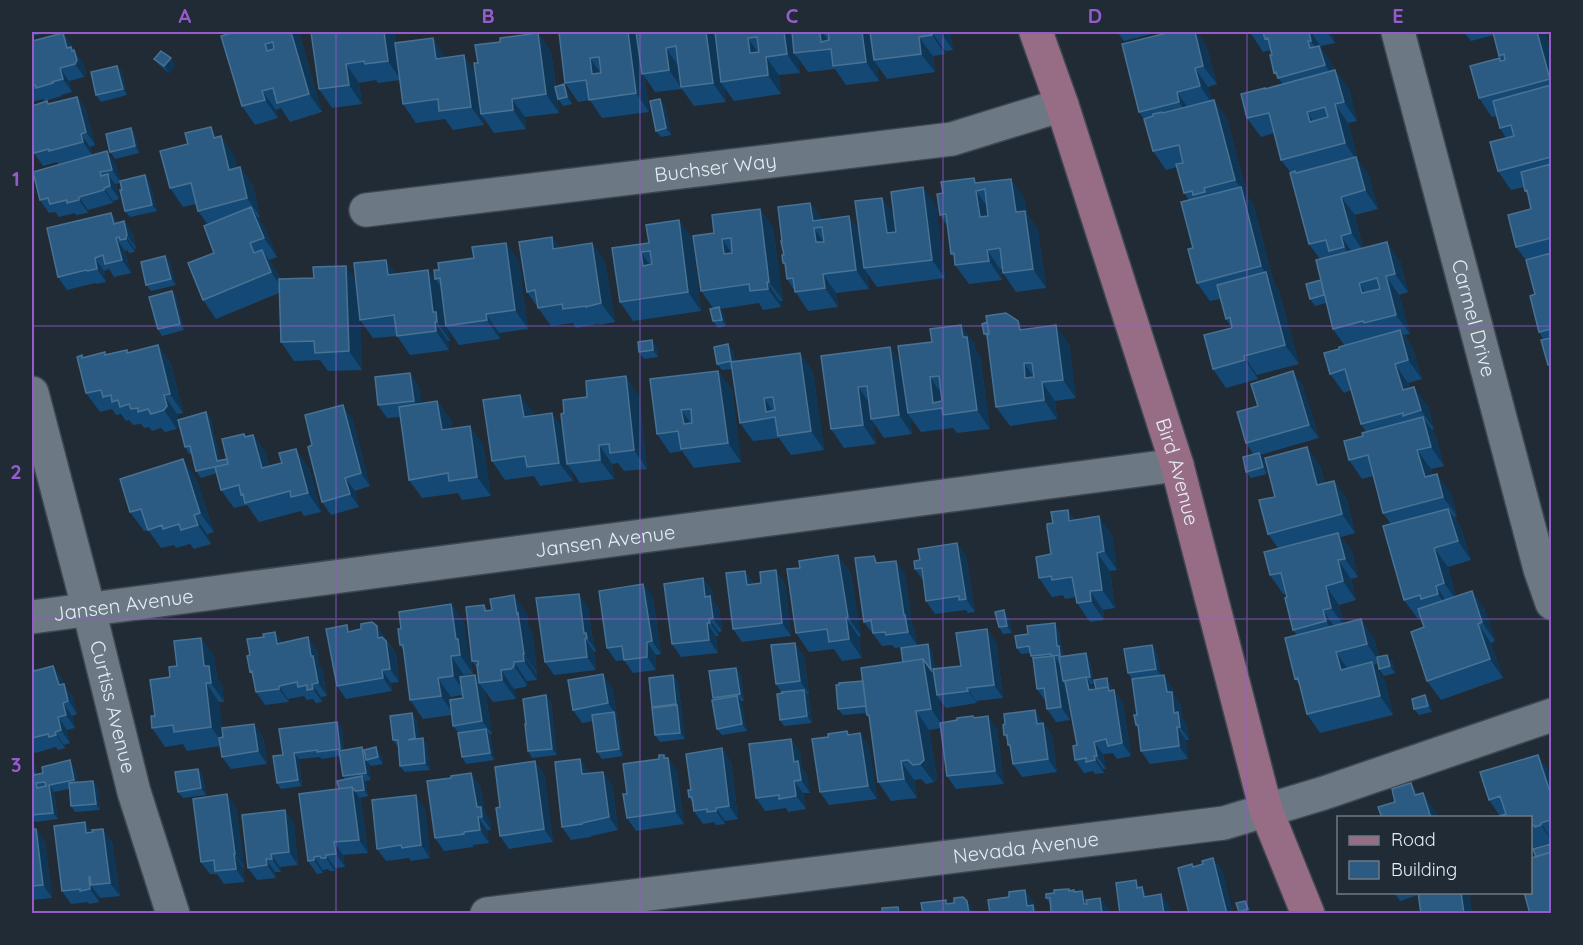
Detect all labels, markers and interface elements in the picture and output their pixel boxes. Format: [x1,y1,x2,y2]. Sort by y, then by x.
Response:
text: A [179,3,192,28]
text: B [481,3,495,28]
text: C [786,3,799,28]
text: D [1088,3,1102,28]
text: E [1392,3,1404,28]
street label: Buchser Way [653,147,778,187]
text: 1 [12,166,20,191]
street label: Carmel Drive [1447,256,1502,380]
street label: Bird Avenue [1151,415,1205,528]
text: 2 [10,459,22,484]
street label: Jansen Avenue [533,519,677,562]
street label: Jansen Avenue [51,583,195,626]
street label: Curtiss Avenue [85,638,142,776]
text: 3 [11,752,21,777]
legend [1337,816,1532,894]
street label: Nevada Avenue [952,826,1100,868]
text: Road [1391,828,1436,851]
text: Building [1391,858,1457,881]

